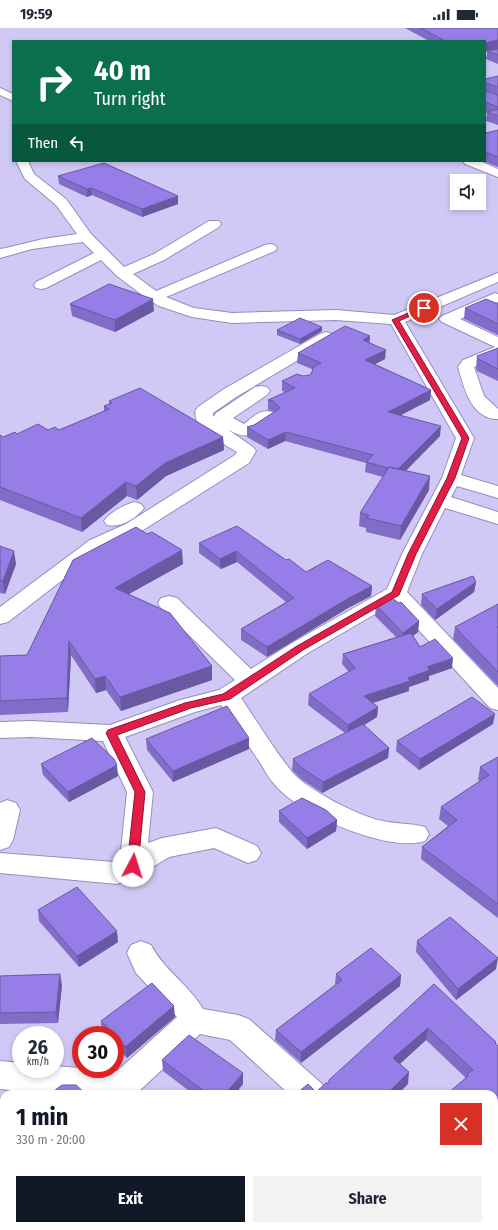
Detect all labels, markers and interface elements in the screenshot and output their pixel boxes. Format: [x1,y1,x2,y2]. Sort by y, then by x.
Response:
text: 19:59 [20,5,53,23]
text: 40 m [94,54,151,87]
icon: right [28,56,80,108]
text: Turn right [94,88,166,110]
icon: left [66,132,88,154]
text: Then [28,134,58,152]
map controls [450,174,486,210]
button: sound [450,174,486,210]
pin [407,291,441,325]
icon: arrive [413,297,435,319]
position arrow [112,845,154,887]
speed limit sign: 30 [72,1026,124,1078]
text: 26 [28,1035,48,1059]
text: km/h [27,1056,49,1068]
text: 1 min [16,1103,68,1131]
button: close [440,1103,482,1145]
text: 330 m · 20:00 [16,1132,85,1147]
button: Exit [16,1176,245,1222]
button: Share [253,1176,482,1222]

